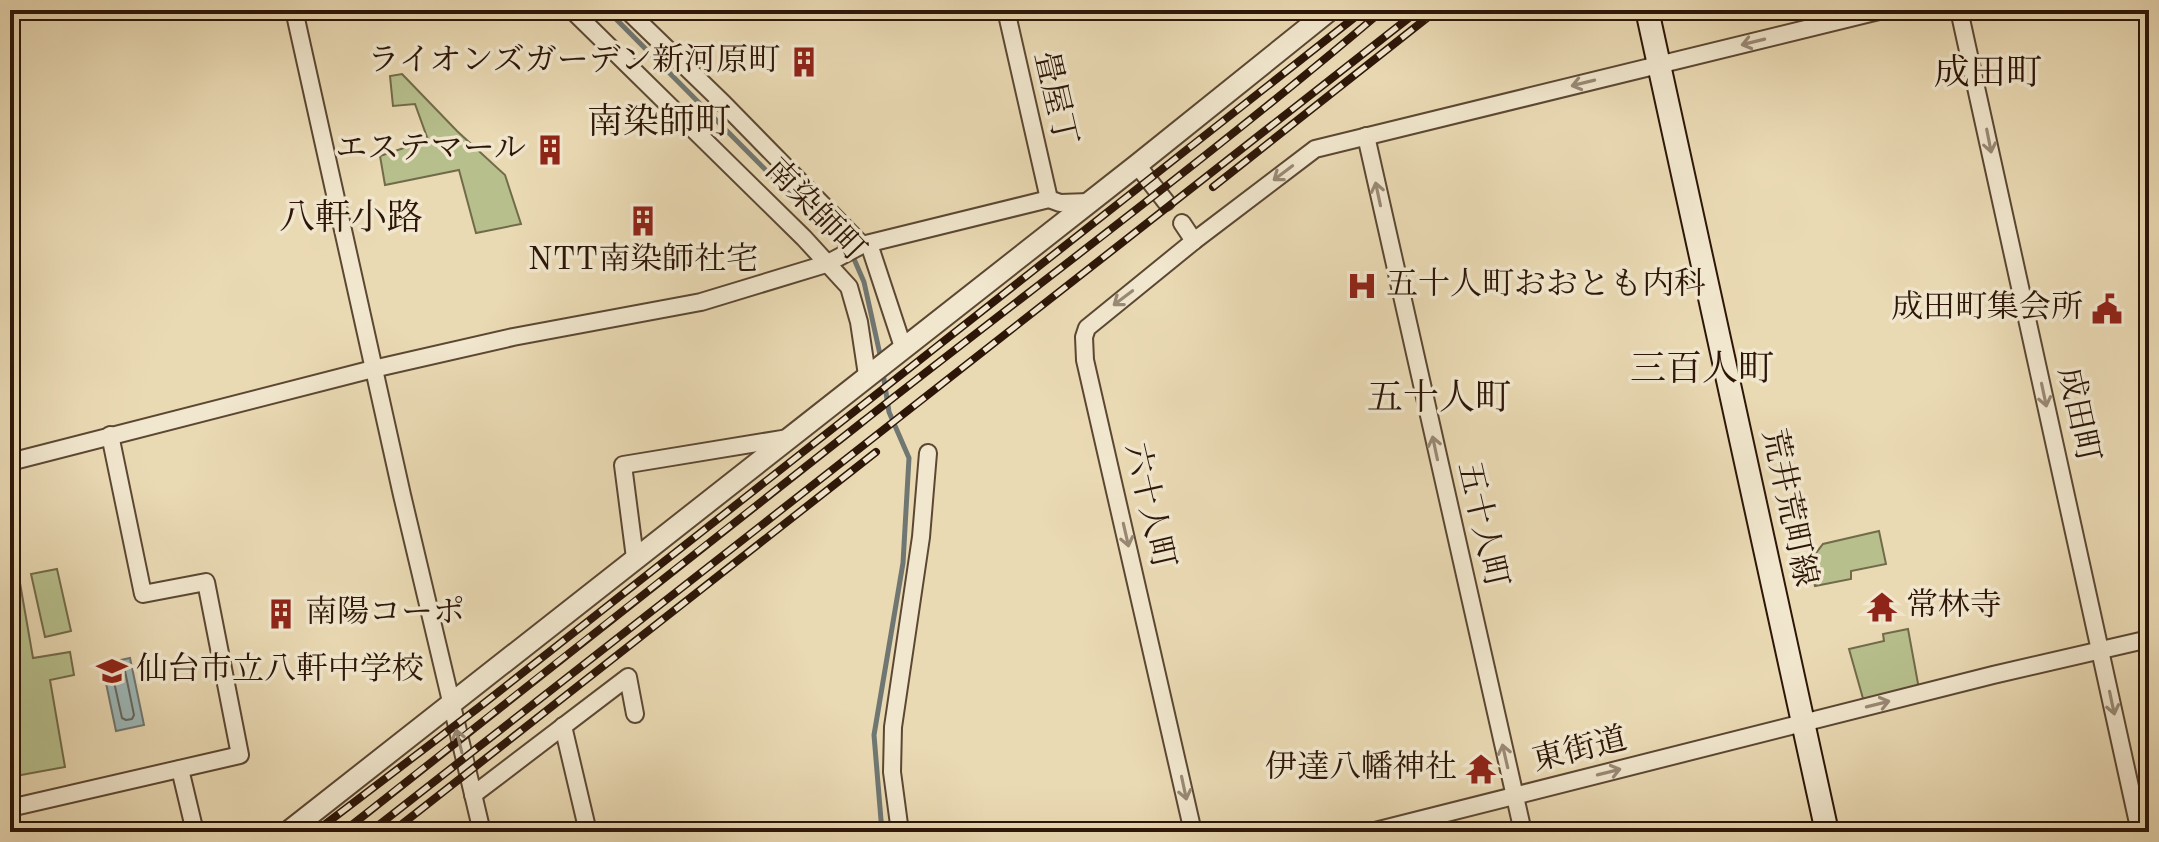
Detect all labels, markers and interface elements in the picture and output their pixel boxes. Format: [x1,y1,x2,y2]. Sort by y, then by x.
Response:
one-way arrow [1740,35,1766,50]
place label: ライオンズガーデン新河原町 [368,43,780,78]
building icon: ライオンズガーデン新河原町 [787,45,821,79]
street label: 畳屋丁 [1028,48,1083,149]
district label: 成田町 [1934,53,2042,93]
one-way arrow [1571,77,1596,92]
district label: 南染師町 [587,102,731,142]
one-way arrow [1982,127,1997,153]
building icon: エステマール [533,133,567,167]
place label: エステマール [335,134,526,166]
street label: 南染師町 [758,152,872,268]
one-way arrow [1273,165,1294,182]
one-way arrow [1370,182,1385,207]
district label: 八軒小路 [279,198,423,238]
building icon: NTT南染師社宅 [626,204,660,238]
place label: NTT南染師社宅 [528,242,758,277]
place label: 五十人町おおとも内科 [1386,267,1706,302]
hospital icon: 五十人町おおとも内科 [1345,269,1379,303]
one-way arrow [1113,289,1135,306]
place label: 成田町集会所 [1891,290,2083,325]
public building icon: 成田町集会所 [2090,292,2124,326]
district label: 三百人町 [1630,350,1774,389]
street label: 成田町 [2051,364,2106,465]
district label: 五十人町 [1367,378,1511,418]
one-way arrow [2037,381,2052,407]
street label: 荒井荒町線 [1756,426,1823,590]
one-way arrow [1427,435,1442,461]
street label: 六十人町 [1118,439,1181,572]
street label: 五十人町 [1451,458,1514,591]
one-way arrow [1119,522,1134,547]
place label: 常林寺 [1906,588,2002,623]
temple icon: 常林寺 [1865,590,1899,624]
place label: 南陽コーポ [305,595,465,630]
building icon: 南陽コーポ [264,597,298,631]
place label: 仙台市立八軒中学校 [136,651,424,687]
school or university icon: 仙台市立八軒中学校 [95,654,129,688]
one-way arrow [2105,690,2120,716]
one-way arrow [1865,695,1891,710]
street label: 東街道 [1529,720,1630,778]
one-way arrow [451,728,466,754]
one-way arrow [1497,744,1512,769]
place label: 伊達八幡神社 [1265,749,1457,785]
temple icon: 伊達八幡神社 [1464,752,1498,786]
one-way arrow [1596,763,1622,778]
one-way arrow [1177,775,1192,801]

